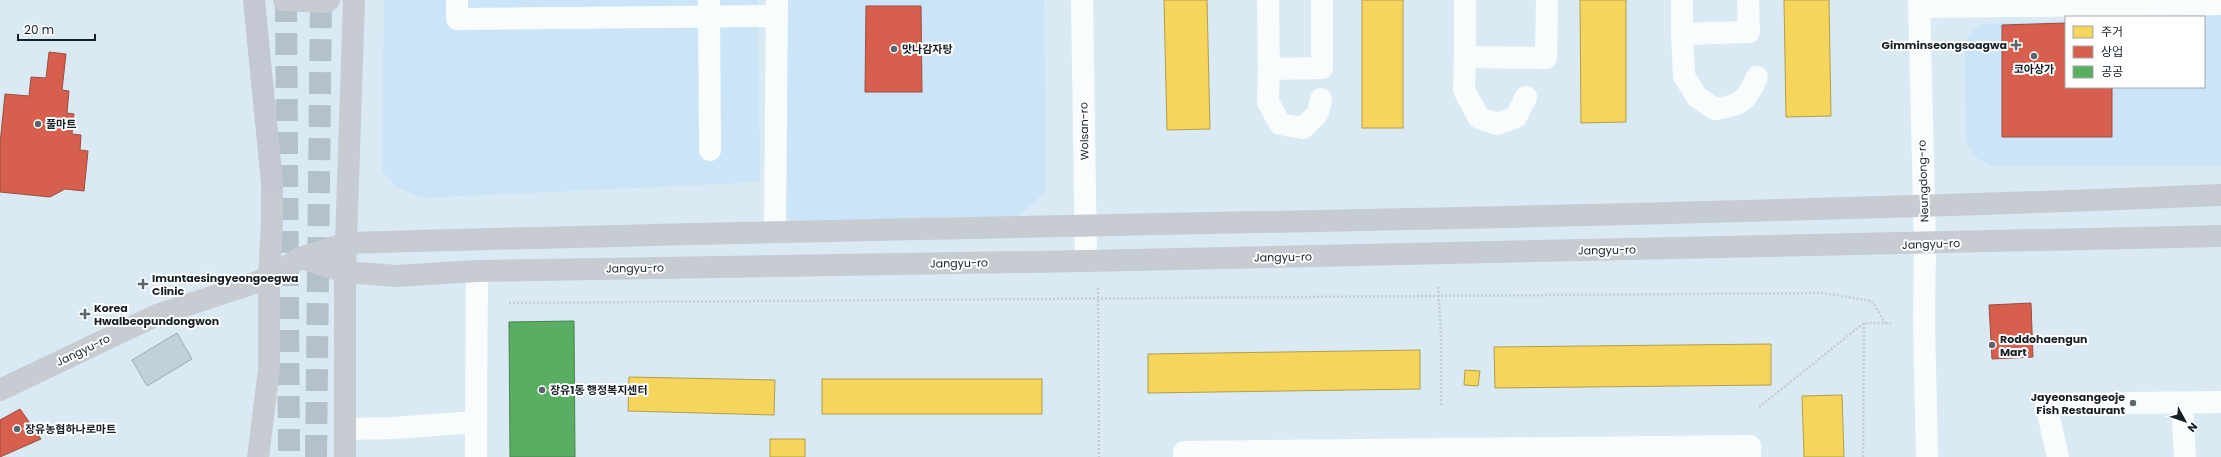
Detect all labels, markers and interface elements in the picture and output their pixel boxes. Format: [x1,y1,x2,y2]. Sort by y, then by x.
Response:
scale bar [18,16,95,42]
legend [2065,16,2205,88]
text: 20 m [24,21,54,38]
text: 주거 [2101,23,2123,40]
place label: Gimminseongsoagwa [1882,37,2007,53]
marker: Gimminseongsoagwa [2010,39,2022,51]
place label: 맛나감자탕 [902,41,953,57]
text: 상업 [2101,43,2123,60]
marker: 맛나감자탕 [889,44,899,54]
marker: 코아상가 [2029,51,2039,61]
place label: 코아상가 [2014,61,2054,77]
text: 공공 [2101,63,2123,80]
street label: Wolsan-ro [1075,102,1093,160]
place label: 풀마트 [46,116,76,132]
marker: 풀마트 [33,119,43,129]
street label: Neungdong-ro [1914,140,1932,222]
street label: Jangyu-ro [1902,235,1960,253]
street label: Jangyu-ro [1578,241,1636,259]
street label: Jangyu-ro [1254,248,1312,266]
street label: Jangyu-ro [930,254,988,272]
street label: Jangyu-ro [606,259,664,277]
place label: Imuntaesingyeongoegwa Clinic [152,270,299,299]
marker: Imuntaesingyeongoegwa Clinic [137,278,149,290]
place label: Korea Hwalbeopundongwon [94,300,219,329]
marker: Korea Hwalbeopundongwon [79,308,91,320]
street label: Jangyu-ro [53,330,113,370]
place label: Roddohaengun Mart [2000,331,2088,360]
marker: Roddohaengun Mart [1987,340,1997,350]
place label: 장유1동 행정복지센터 [550,382,648,398]
marker: 장유1동 행정복지센터 [537,385,547,395]
place label: Jayeonsangeoje Fish Restaurant [2031,389,2126,418]
marker: Jayeonsangeoje Fish Restaurant [2128,398,2138,408]
north arrow [2165,401,2205,441]
text: N [2184,419,2201,436]
place label: 장유농협하나로마트 [25,421,116,437]
marker: 장유농협하나로마트 [12,424,22,434]

